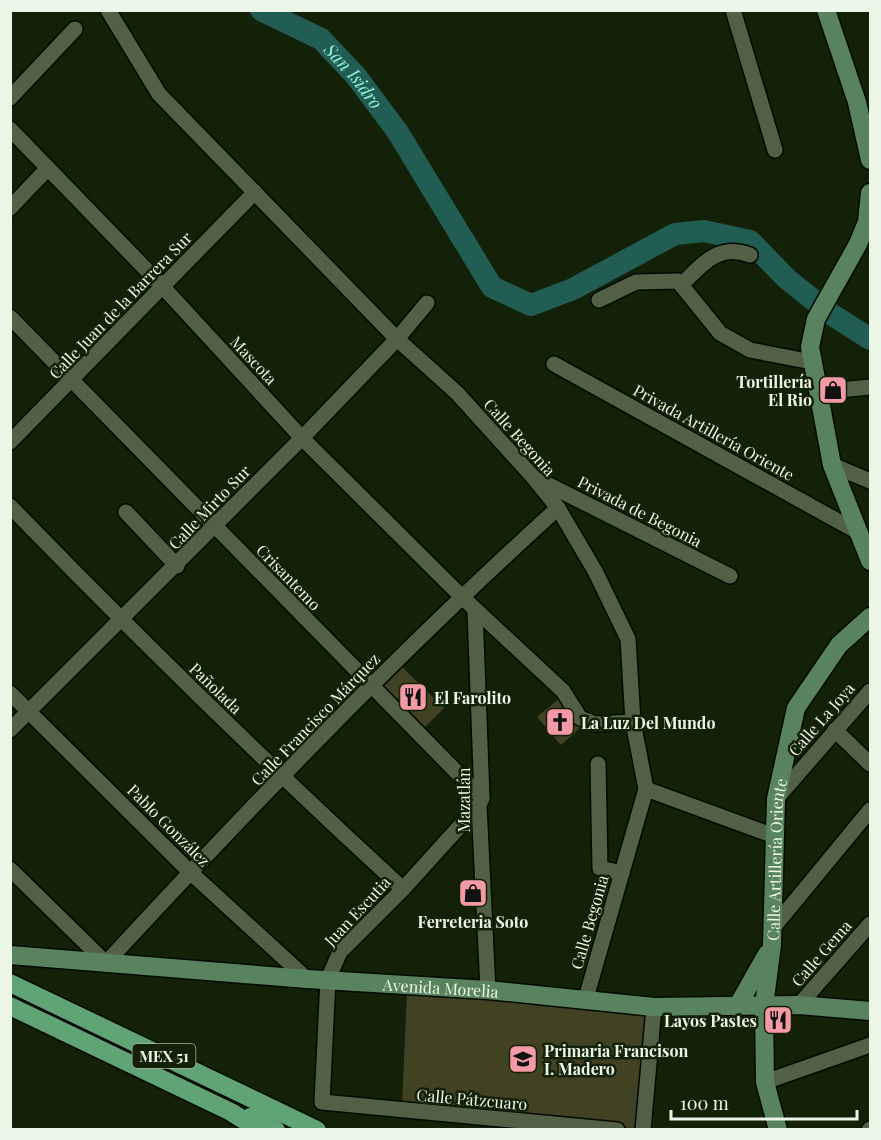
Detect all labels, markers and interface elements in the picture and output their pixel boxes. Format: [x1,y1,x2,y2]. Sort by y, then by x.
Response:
water label: San Isidro [319,37,388,114]
street label: Calle Juan de la Barrera Sur [44,227,196,383]
street label: Mascota [226,331,282,389]
place label: Tortillería El Rio [736,371,813,410]
shop icon: Tortillería El Rio [817,374,849,406]
street label: Privada Artillería Oriente [630,379,798,485]
street label: Calle Begonia [480,394,560,480]
street label: Calle Mirto Sur [163,460,255,554]
street label: Privada de Begonia [574,471,706,551]
street label: Crisantemo [252,539,326,615]
street label: Calle Francisco Márquez [246,648,384,790]
street label: Pañolada [185,658,247,718]
street label: Calle La Joya [783,678,859,760]
restaurant icon: El Farolito [397,681,429,713]
place label: El Farolito [434,687,511,708]
church icon: La Luz Del Mundo [544,706,576,738]
place label: La Luz Del Mundo [581,712,715,733]
street label: Mazatlán [453,767,474,833]
street label: Calle Artillería Oriente [762,776,791,941]
street label: Pablo González [123,779,215,871]
street label: Juan Escutia [319,872,395,951]
street label: Calle Begonia [565,872,613,972]
shop icon: Ferreteria Soto [457,877,489,909]
place label: Ferreteria Soto [418,911,528,932]
street label: Calle Gema [786,915,856,991]
street label: Avenida Morelia [381,973,500,1002]
restaurant icon: Layos Pastes [762,1004,794,1036]
place label: Layos Pastes [664,1010,757,1031]
place label: Primaria Francison I. Madero [544,1040,688,1079]
school or university icon: Primaria Francison I. Madero [507,1043,539,1075]
road number: MEX 51 [132,1044,195,1068]
scale bar [671,1083,857,1121]
street label: Calle Pátzcuaro [416,1084,529,1114]
text: 100 m [680,1091,729,1115]

